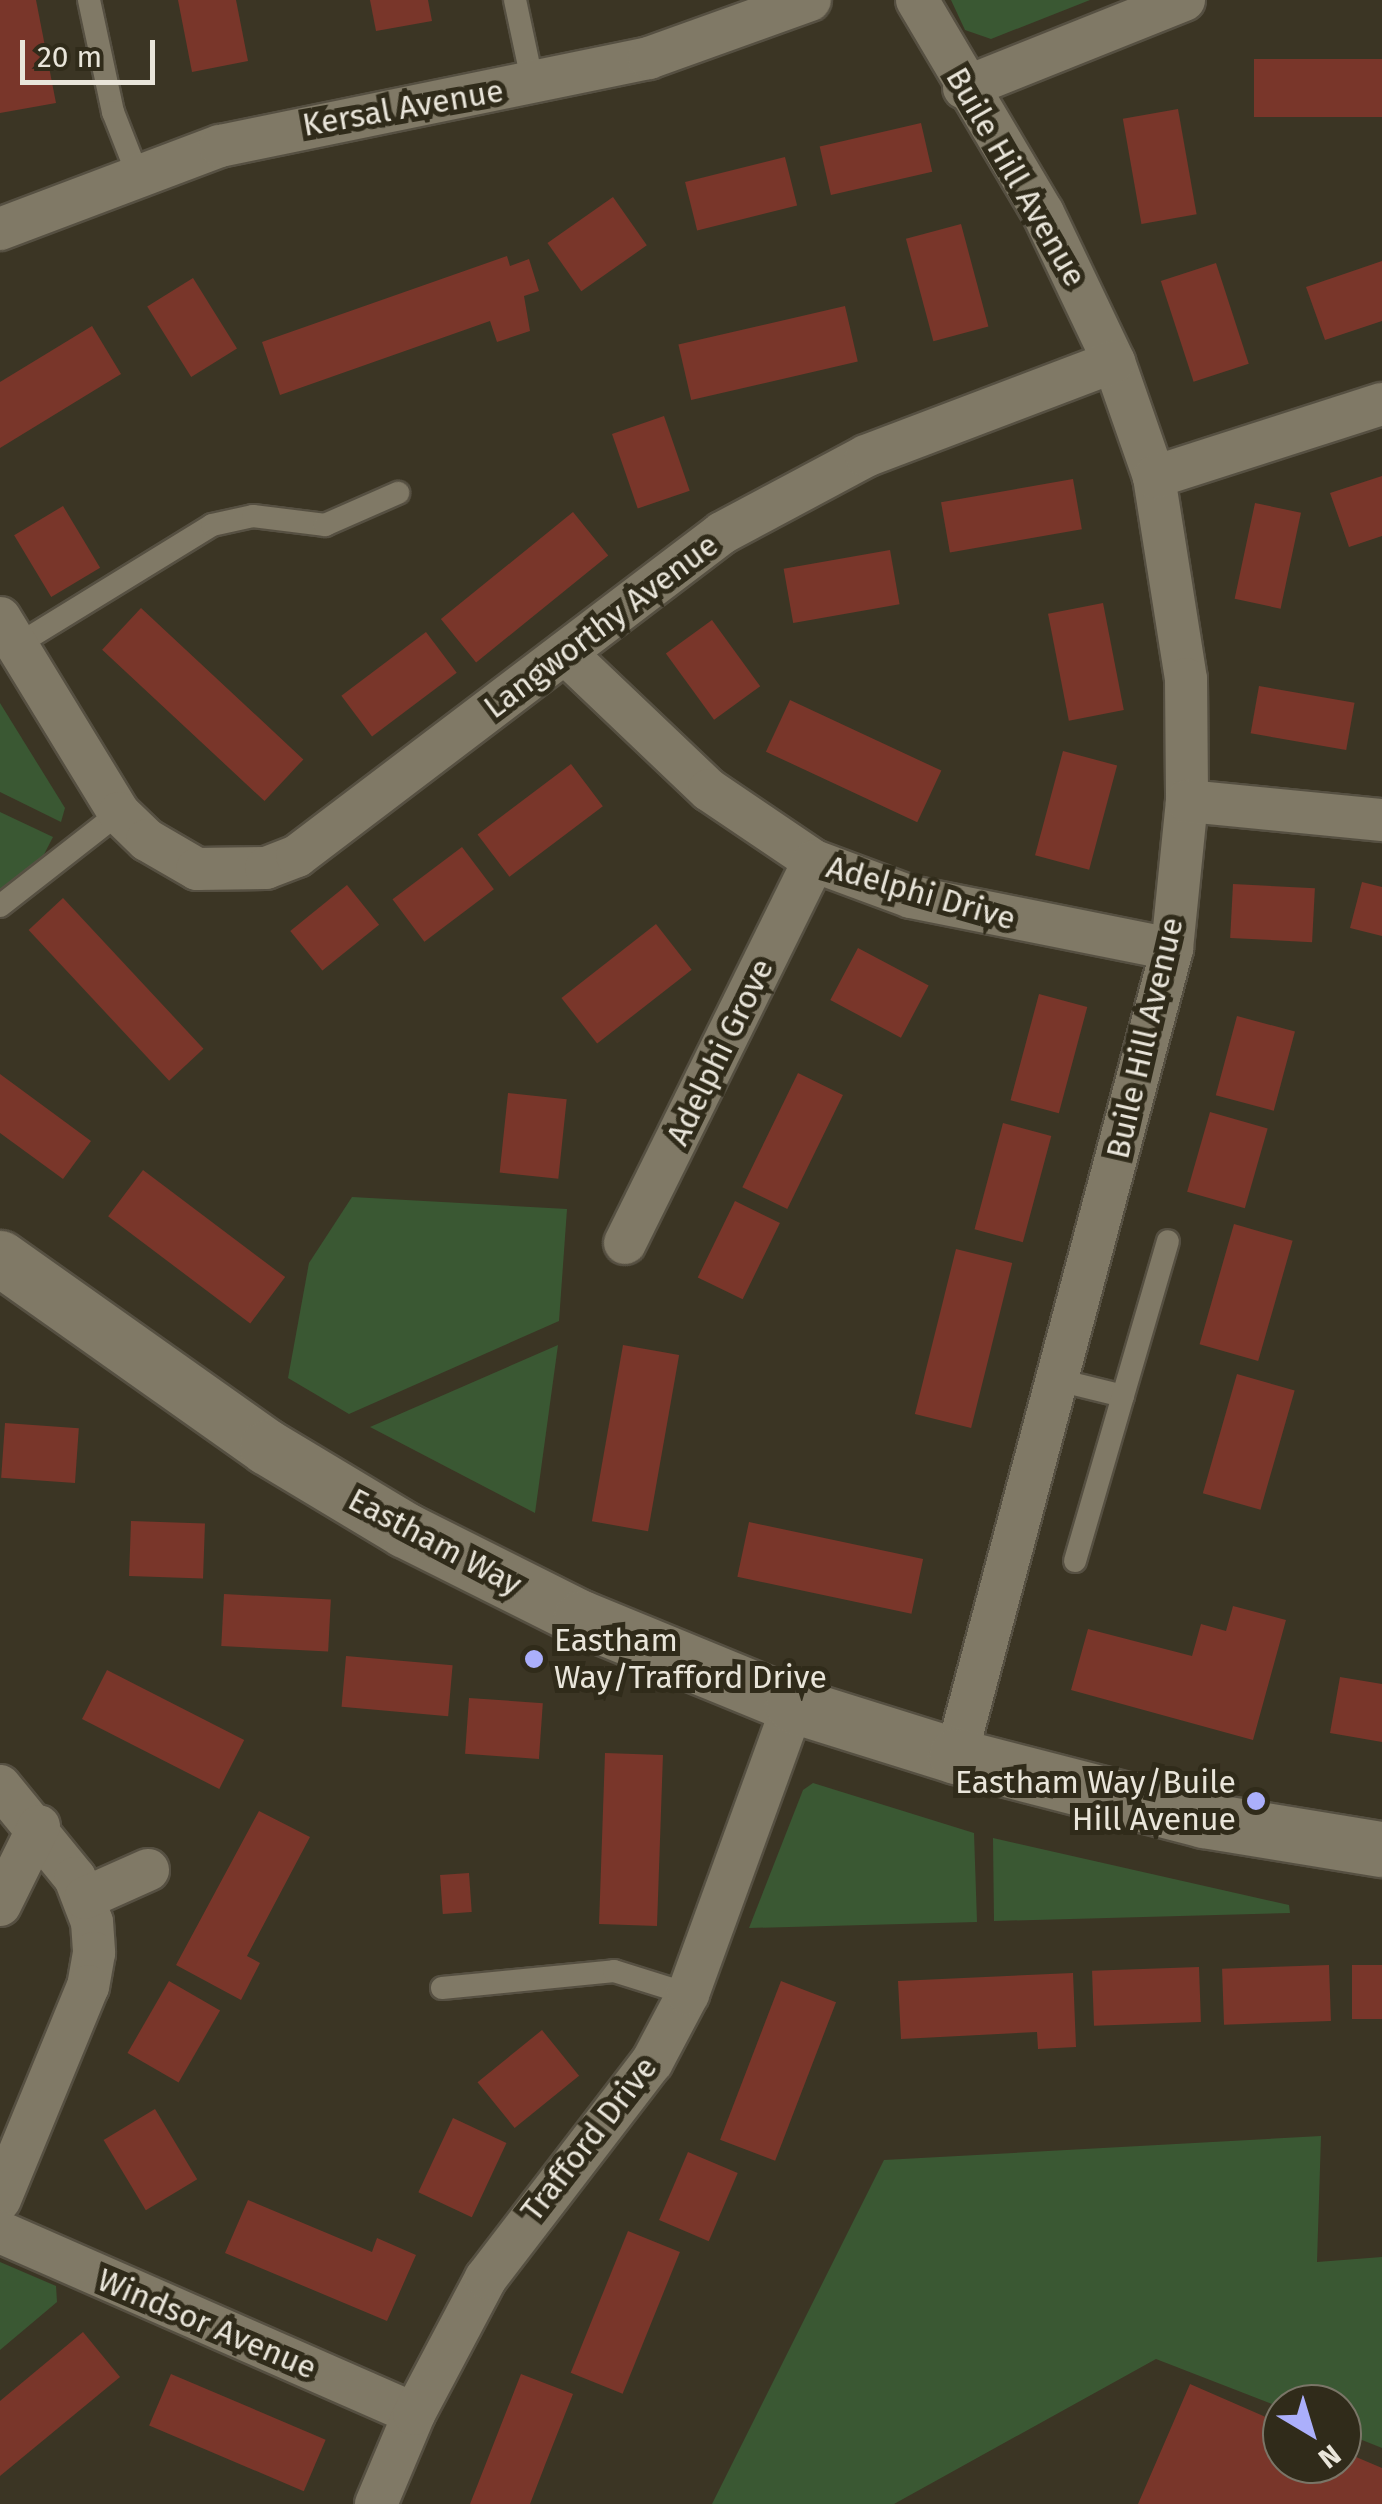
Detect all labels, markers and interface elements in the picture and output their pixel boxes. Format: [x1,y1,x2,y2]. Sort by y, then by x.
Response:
scale bar [25,20,160,82]
text: 20 m [37,39,102,75]
street label: Buile Hill Avenue [938,61,1094,293]
street label: Kersal Avenue [299,71,507,145]
street label: Langworthy Avenue [476,526,726,726]
street label: Adelphi Drive [822,848,1020,938]
street label: Buile Hill Avenue [1099,914,1191,1162]
street label: Adelphi Grove [658,952,782,1152]
street label: Eastham Way [342,1480,528,1604]
place label: Eastham Way/Trafford Drive [554,1622,827,1697]
marker: Eastham Way/Trafford Drive [523,1648,545,1670]
place label: Eastham Way/Buile Hill Avenue [955,1764,1236,1839]
marker: Eastham Way/Buile Hill Avenue [1245,1790,1267,1812]
street label: Trafford Drive [513,2049,665,2229]
street label: Windsor Avenue [92,2261,322,2387]
north arrow [1262,2384,1362,2484]
text: N [1312,2438,1347,2475]

